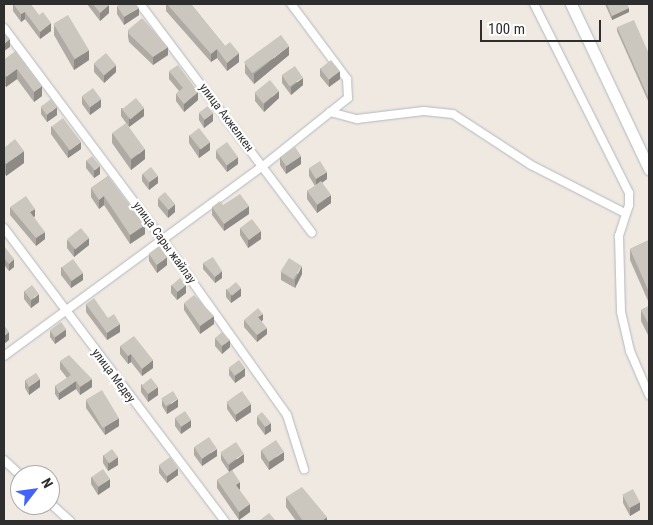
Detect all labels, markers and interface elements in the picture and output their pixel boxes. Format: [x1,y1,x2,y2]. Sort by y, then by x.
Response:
scale bar [483,10,604,42]
text: 100 m [488,20,525,38]
street label: улица Акжелкен [196,81,256,155]
street label: улица Сары жайлау [129,199,199,287]
street label: улица Медеу [88,346,138,406]
north arrow [10,465,60,515]
text: N [38,475,56,491]

